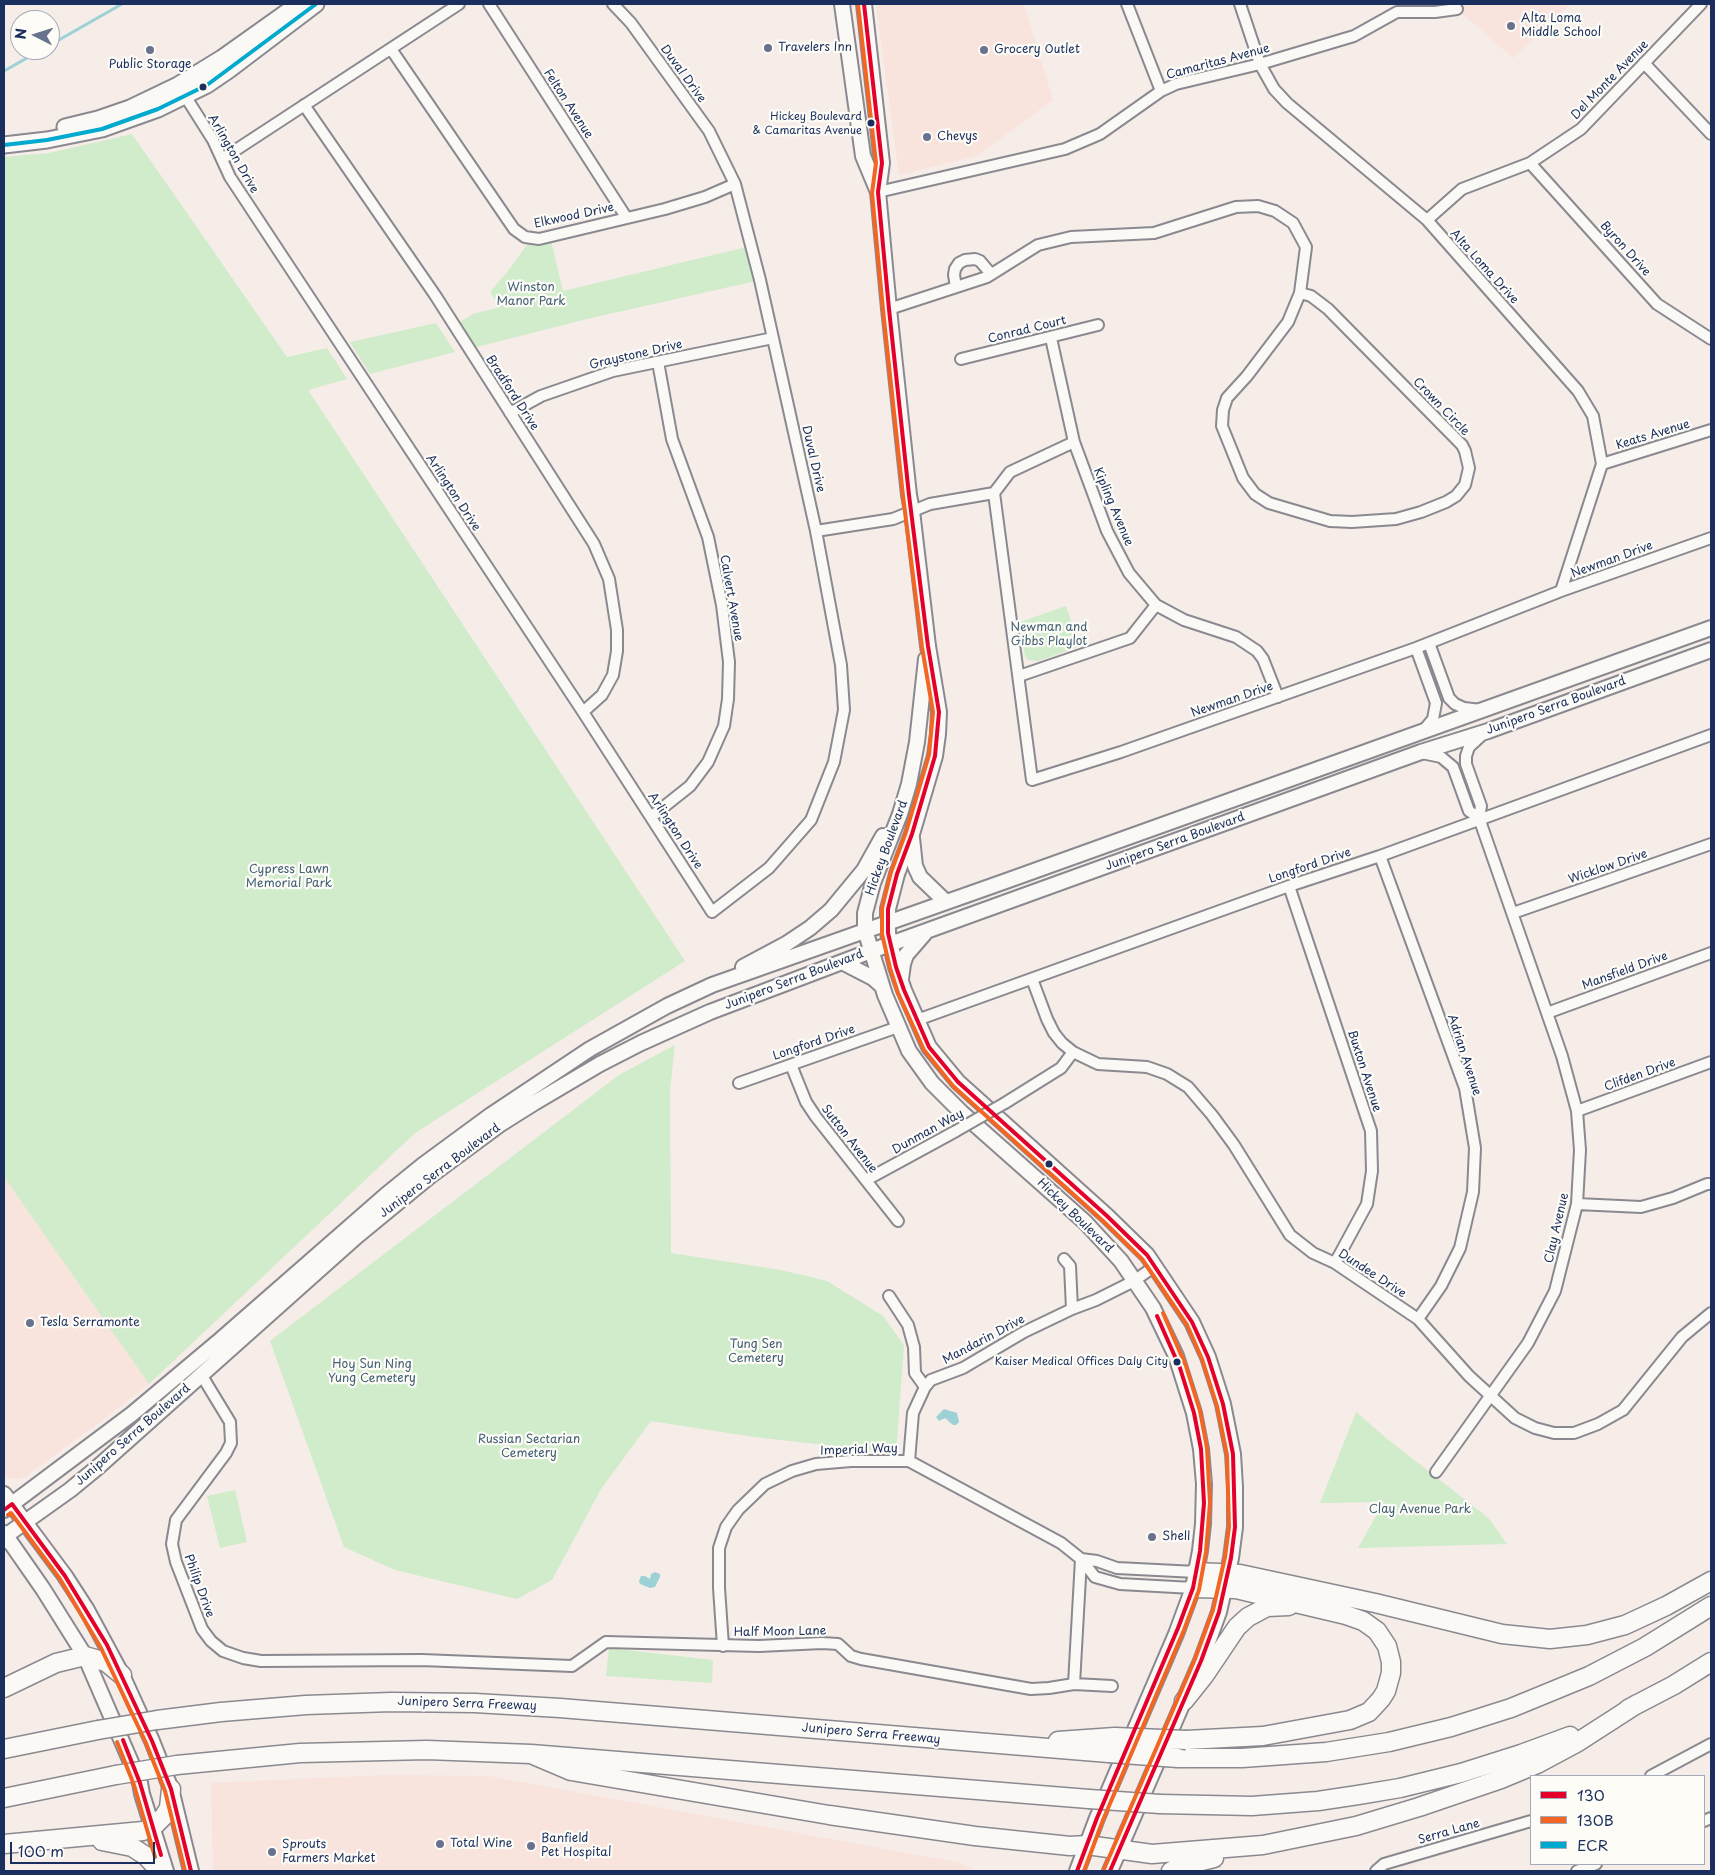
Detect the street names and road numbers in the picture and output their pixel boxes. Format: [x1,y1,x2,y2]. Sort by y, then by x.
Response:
street label: Del Monte Avenue [1569,37,1651,123]
street label: Camaritas Avenue [1165,41,1271,83]
street label: Duval Drive [657,42,709,106]
street label: Felton Avenue [540,67,596,141]
street label: Arlington Drive [205,112,261,196]
street label: Elkwood Drive [533,200,615,232]
street label: Byron Drive [1597,219,1653,279]
street label: Alta Loma Drive [1447,227,1521,307]
street label: Conrad Court [986,313,1068,347]
street label: Graystone Drive [588,337,684,373]
street label: Bradford Drive [482,353,542,433]
street label: Crown Circle [1410,375,1472,439]
street label: Keats Avenue [1614,417,1692,453]
street label: Duval Drive [798,424,828,494]
street label: Arlington Drive [423,452,483,534]
street label: Kipling Avenue [1090,466,1136,548]
street label: Newman Drive [1569,539,1655,581]
street label: Calvert Avenue [716,554,746,642]
street label: Junipero Serra Boulevard [1484,674,1628,738]
street label: Newman Drive [1189,679,1275,721]
street label: Arlington Drive [645,790,705,872]
street label: Hickey Boulevard [863,799,911,897]
street label: Junipero Serra Boulevard [1103,810,1247,874]
street label: Longford Drive [1267,845,1353,887]
street label: Wicklow Drive [1567,847,1649,887]
street label: Junipero Serra Boulevard [723,947,865,1013]
street label: Mansfield Drive [1580,949,1670,993]
street label: Adrian Avenue [1444,1012,1484,1098]
street label: Longford Drive [771,1022,857,1064]
street label: Buxton Avenue [1344,1028,1384,1114]
street label: Clifden Drive [1602,1055,1678,1095]
street label: Sutton Avenue [818,1102,880,1176]
street label: Dunman Way [890,1107,966,1157]
street label: Junipero Serra Boulevard [377,1121,503,1221]
street label: Hickey Boulevard [1034,1176,1116,1256]
street label: Clay Avenue [1542,1191,1572,1265]
street label: Dundee Drive [1335,1247,1409,1301]
street label: Mandarin Drive [940,1312,1028,1368]
street label: Junipero Serra Boulevard [73,1381,193,1489]
street label: Imperial Way [820,1441,898,1459]
street label: Philip Drive [181,1552,217,1620]
street label: Half Moon Lane [734,1624,826,1640]
street label: Junipero Serra Freeway [397,1694,537,1714]
street label: Junipero Serra Freeway [801,1721,941,1747]
street label: Serra Lane [1417,1816,1481,1848]

